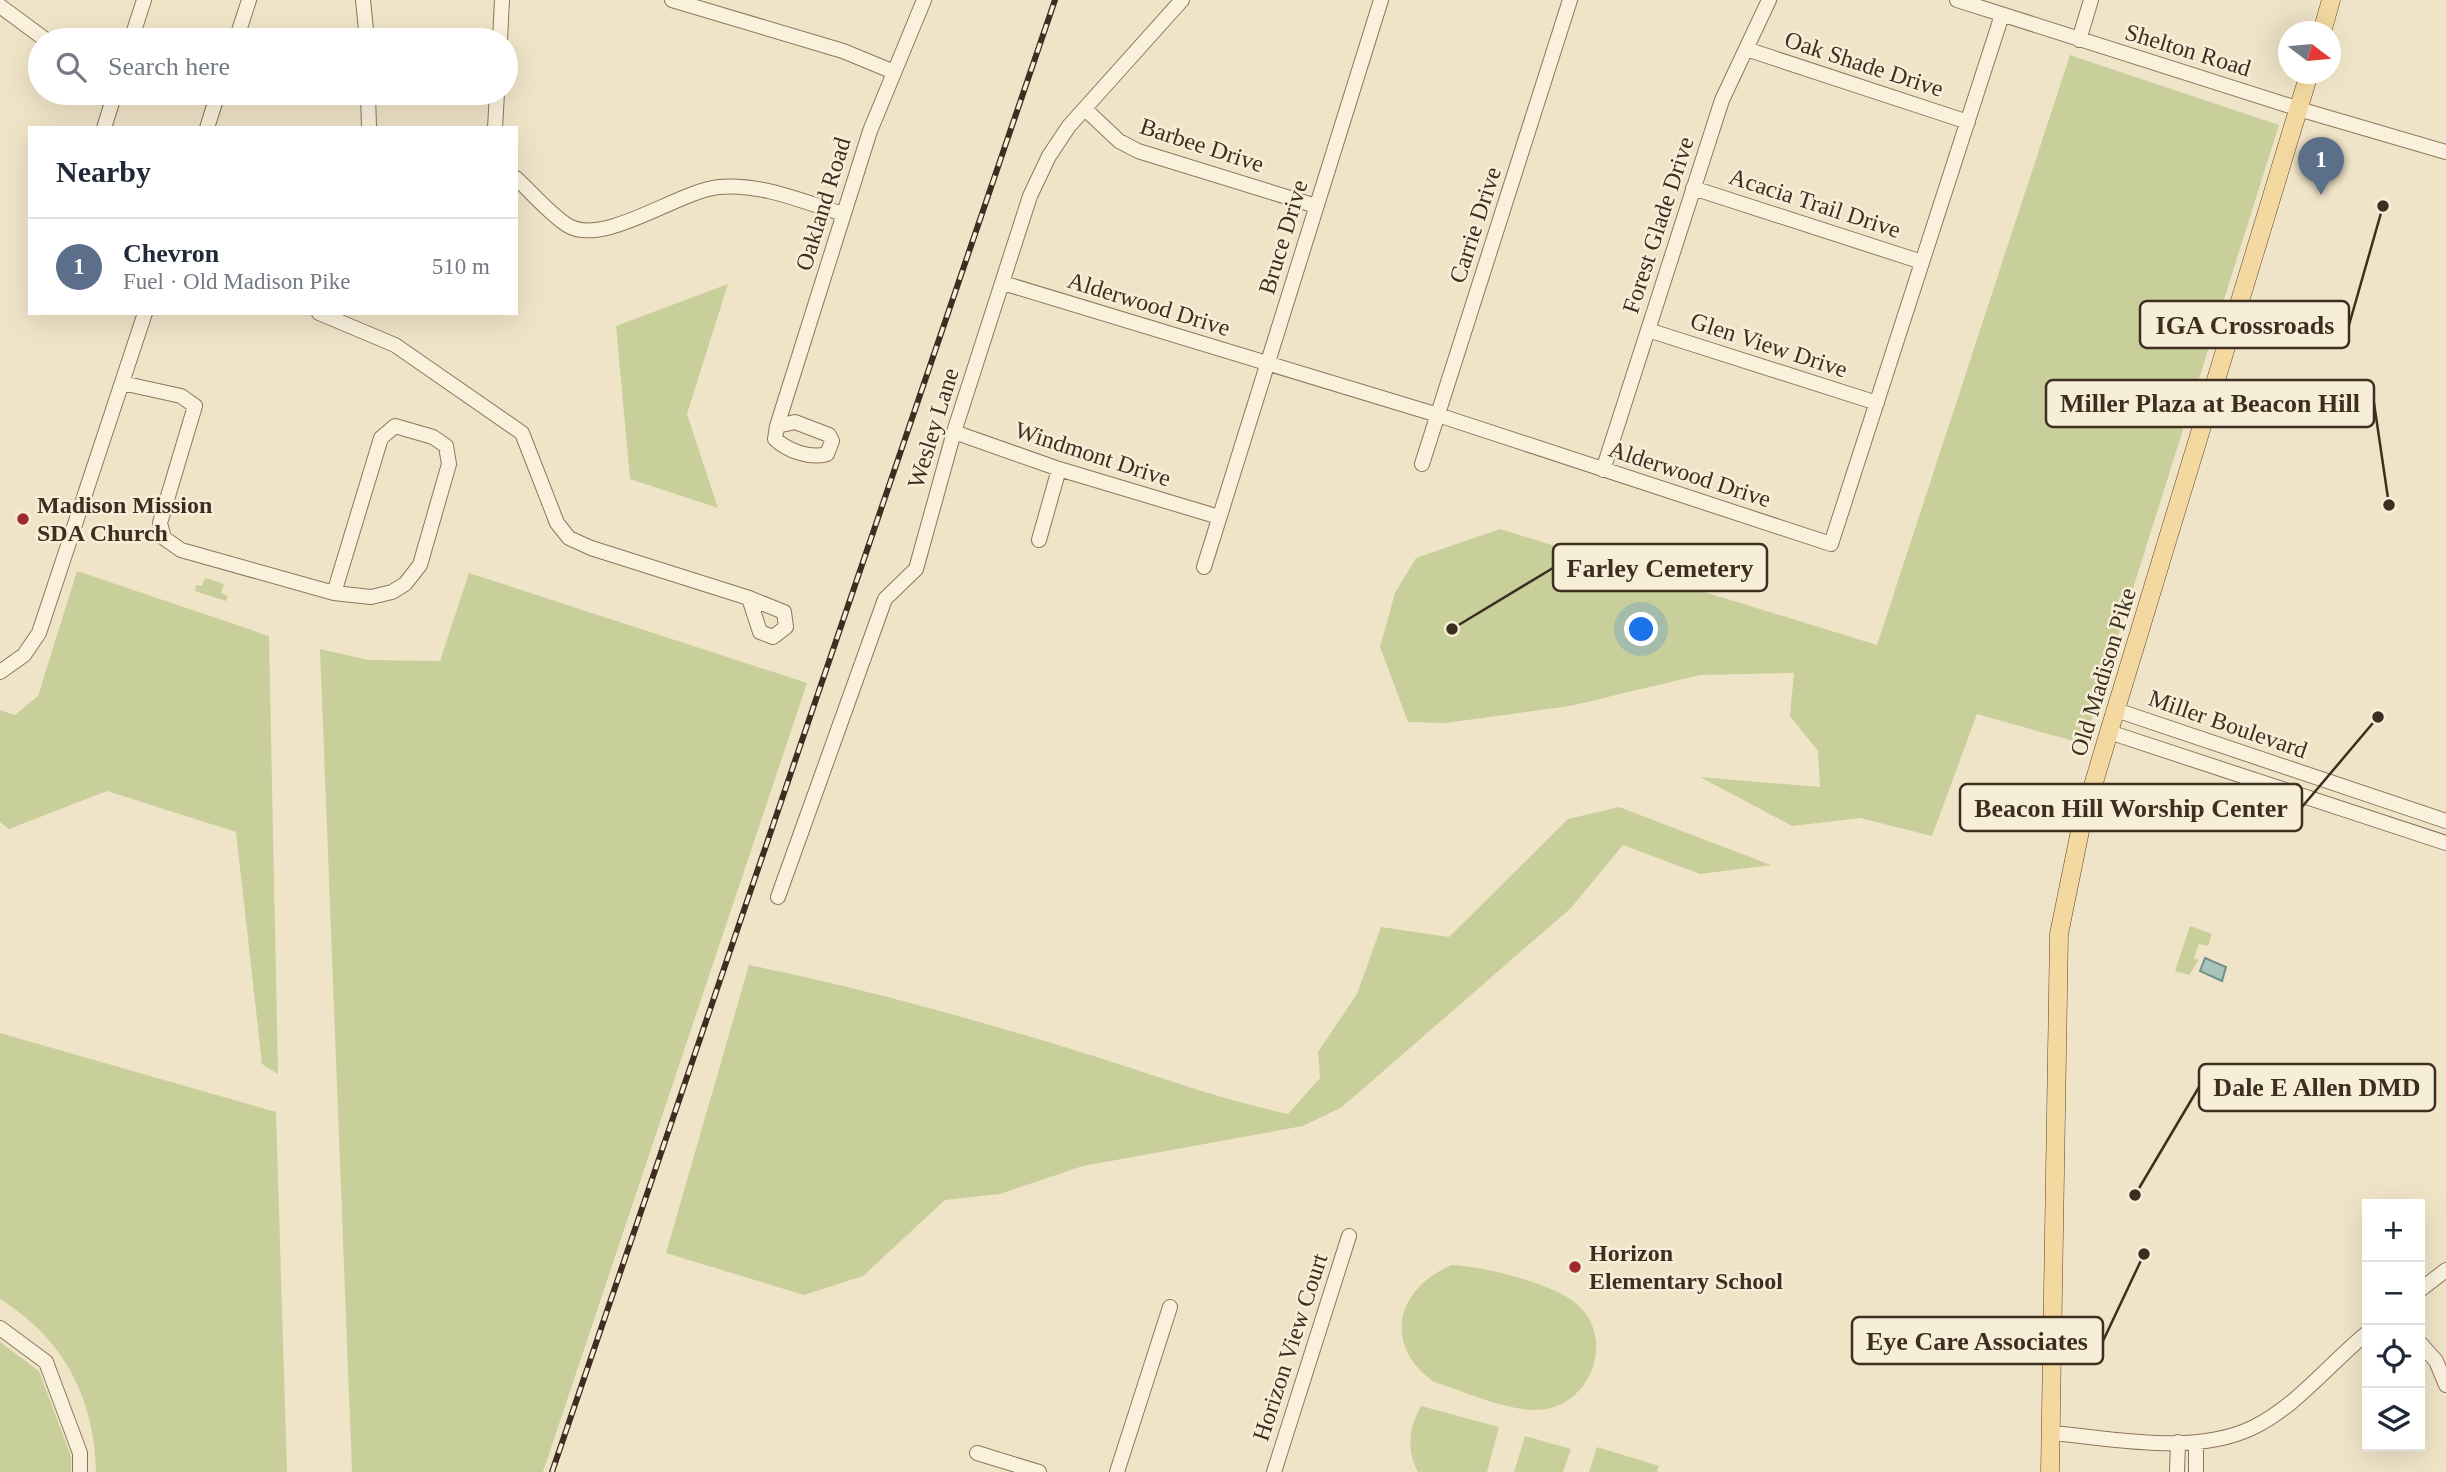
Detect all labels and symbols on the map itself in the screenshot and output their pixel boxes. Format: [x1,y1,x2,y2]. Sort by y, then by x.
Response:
street label: Shelton Road [2122,19,2254,81]
north arrow [2278,21,2341,84]
street label: Oak Shade Drive [1781,26,1947,102]
street label: Barbee Drive [1137,113,1267,177]
street label: Oakland Road [790,134,856,274]
street label: Forest Glade Drive [1617,134,1699,316]
pin: 1 [2298,137,2344,195]
street label: Acacia Trail Drive [1726,163,1904,243]
street label: Carrie Drive [1444,164,1506,286]
street label: Bruce Drive [1253,177,1313,297]
street label: Alderwood Drive [1065,267,1233,341]
callout: IGA Crossroads [2140,301,2349,348]
street label: Glen View Drive [1687,307,1851,383]
text: IGA Crossroads [2156,311,2334,340]
street label: Wesley Lane [902,365,964,491]
callout: Miller Plaza at Beacon Hill [2046,380,2374,427]
text: Miller Plaza at Beacon Hill [2060,389,2360,418]
street label: Windmont Drive [1012,417,1174,491]
street label: Alderwood Drive [1606,436,1774,512]
place label: Madison Mission SDA Church [37,492,212,546]
marker: Madison Mission SDA Church [15,511,31,527]
callout: Farley Cemetery [1553,544,1767,591]
text: Farley Cemetery [1567,554,1753,583]
street label: Old Madison Pike [2065,585,2141,759]
your location [1624,612,1658,646]
street label: Miller Boulevard [2145,685,2311,763]
callout: Beacon Hill Worship Center [1960,784,2302,831]
text: Beacon Hill Worship Center [1974,794,2288,823]
callout: Dale E Allen DMD [2199,1064,2435,1111]
text: Dale E Allen DMD [2213,1073,2421,1102]
place label: Horizon Elementary School [1589,1240,1783,1294]
street label: Horizon View Court [1247,1250,1333,1444]
marker: Horizon Elementary School [1567,1259,1583,1275]
callout: Eye Care Associates [1852,1317,2103,1364]
text: Eye Care Associates [1866,1327,2088,1356]

